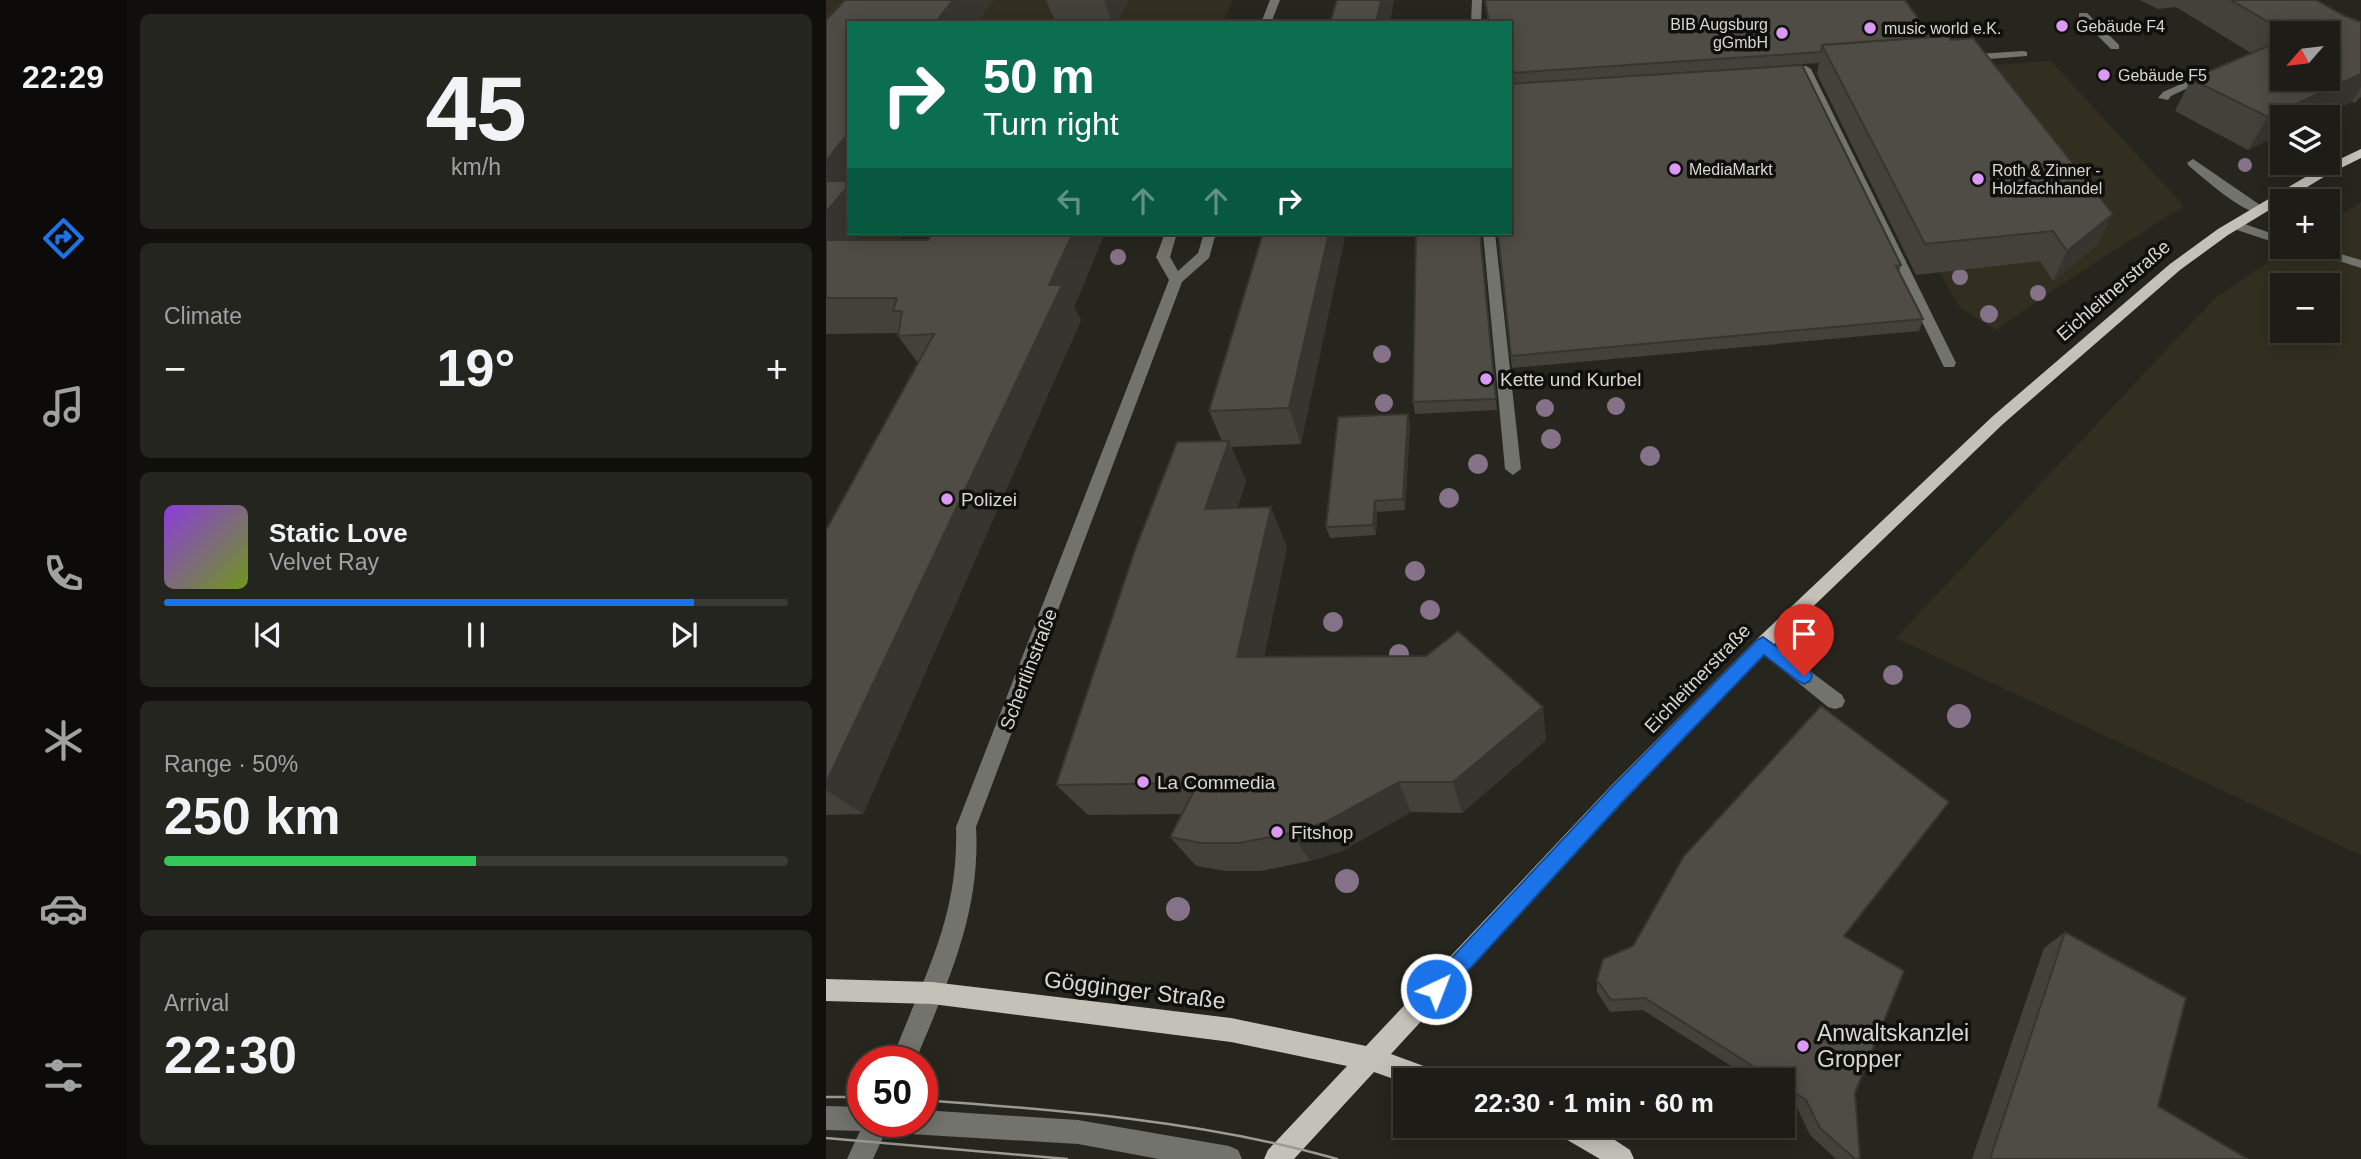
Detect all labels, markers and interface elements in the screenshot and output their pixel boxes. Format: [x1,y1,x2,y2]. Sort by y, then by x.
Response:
place label: BIB Augsburg gGmbH [1670,16,1768,51]
marker: Gebäude F4 [2054,18,2070,34]
place label: Gebäude F4 [2076,18,2165,35]
marker: music world e.K. [1862,20,1878,36]
place label: music world e.K. [1884,20,2001,37]
north arrow [2270,21,2340,91]
map controls [2270,21,2340,343]
marker: BIB Augsburg gGmbH [1774,25,1790,41]
icon: right [868,49,959,140]
text: 50 m [983,49,1095,103]
text: 45 [425,58,527,159]
text: 22:29 [22,59,104,95]
marker: Gebäude F5 [2096,67,2112,83]
place label: Gebäude F5 [2118,67,2207,84]
button: layers [2270,105,2340,175]
text: Turn right [983,106,1119,142]
text: km/h [451,154,501,180]
marker: MediaMarkt [1667,161,1683,177]
place label: MediaMarkt [1689,161,1773,178]
place label: Roth & Zinner - Holzfachhandel [1992,162,2102,197]
marker: Roth & Zinner - Holzfachhandel [1970,171,1986,187]
icon: left [1051,182,1089,220]
icon: ahead [1124,182,1162,220]
icon: ahead [1197,182,1235,220]
icon: right [1270,182,1308,220]
button: + [2270,189,2340,259]
icon: directions [39,214,88,263]
street label: Eichleitnerstraße [2053,236,2174,345]
button: − [2270,273,2340,343]
text: Climate [164,303,242,329]
text: 19° [437,339,515,397]
text: − [164,348,186,390]
text: + [766,348,788,390]
place label: Kette und Kurbel [1500,369,1642,390]
marker: Kette und Kurbel [1478,371,1494,387]
icon: music [39,382,88,431]
place label: Polizei [961,489,1017,510]
marker: Polizei [939,491,955,507]
text: Static Love [269,518,408,548]
icon: phone [39,549,88,598]
text: Velvet Ray [269,549,379,575]
pin [1774,604,1834,676]
street label: Schertlinstraße [996,606,1061,733]
icon: arrive [1785,615,1823,653]
icon: previous [249,616,287,654]
icon: pause [457,616,495,654]
icon: next [665,616,703,654]
street label: Eichleitnerstraße [1640,620,1754,737]
icon: climate [39,716,88,765]
text: Range · 50% [164,751,298,777]
place label: La Commedia [1157,772,1276,793]
marker: La Commedia [1135,774,1151,790]
text: 250 km [164,787,340,845]
place label: Fitshop [1291,822,1353,843]
marker: Fitshop [1269,824,1285,840]
icon: car [39,884,88,933]
position arrow [1399,952,1473,1026]
street label: Gögginger Straße [1043,966,1227,1014]
text: Arrival [164,990,229,1016]
place label: Anwaltskanzlei Gropper [1817,1020,1969,1072]
text: 22:30 [164,1026,297,1084]
marker: Anwaltskanzlei Gropper [1795,1038,1811,1054]
speed limit sign: 50 [847,1046,938,1137]
icon: filters [39,1051,88,1100]
text: 22:30 · 1 min · 60 m [1474,1088,1714,1118]

